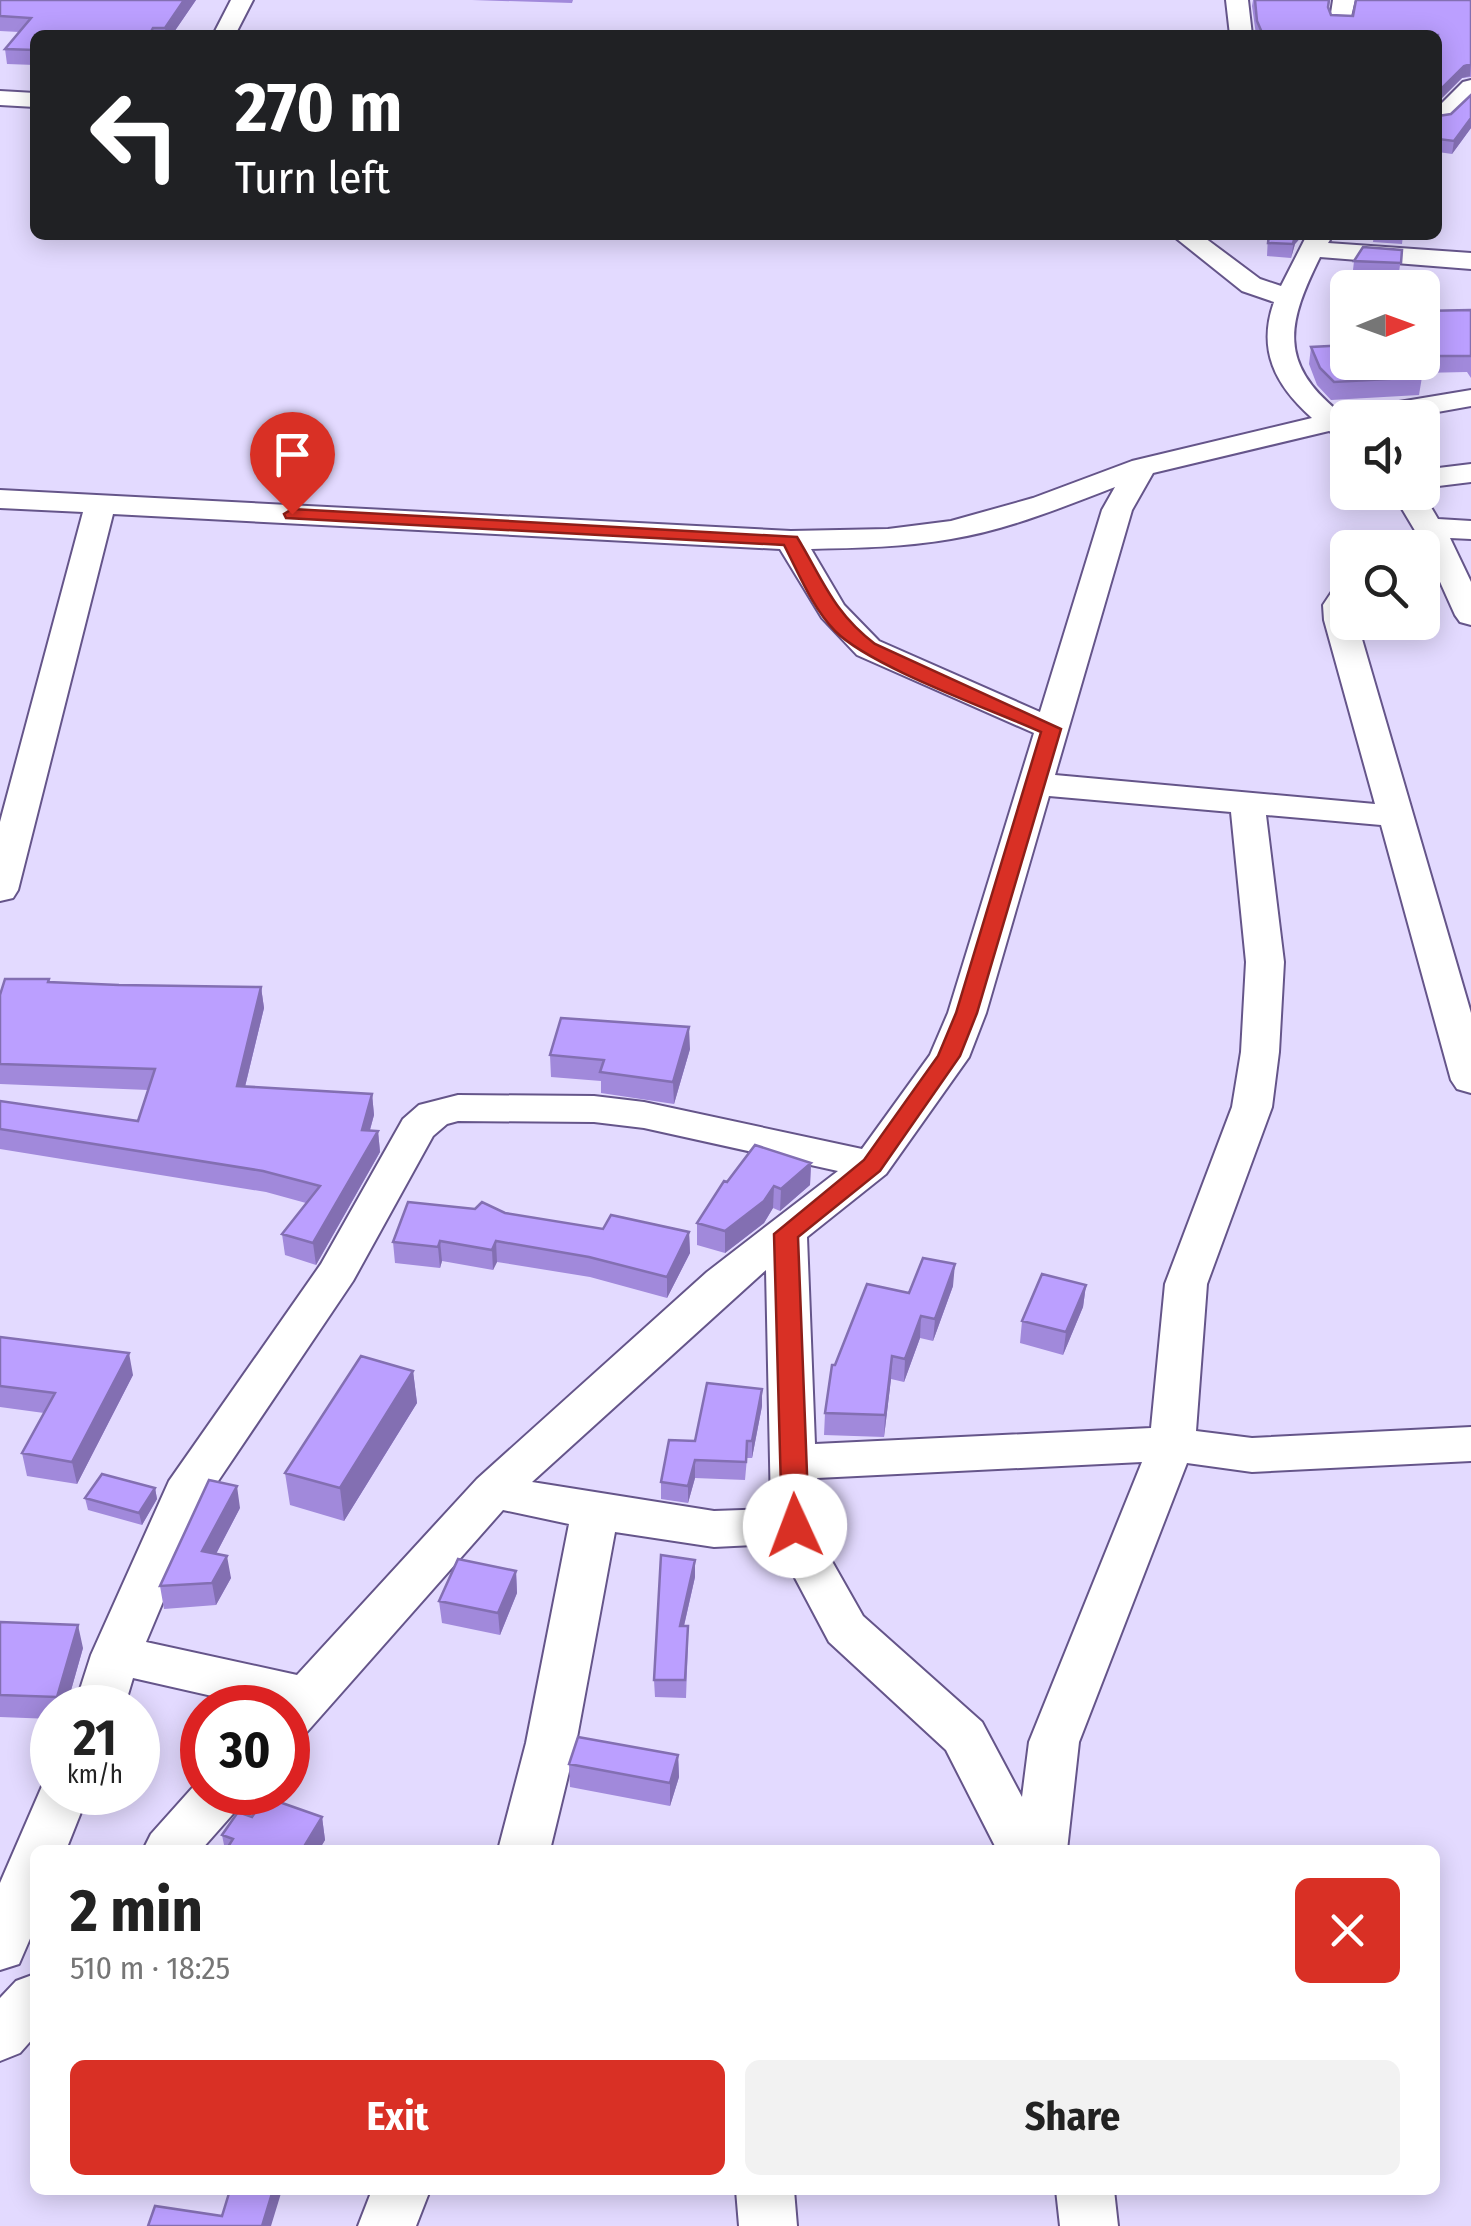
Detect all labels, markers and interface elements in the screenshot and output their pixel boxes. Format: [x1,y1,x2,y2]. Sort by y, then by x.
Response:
text: 270 m [235,66,402,150]
icon: left [70,70,200,200]
text: Turn left [235,151,390,205]
north arrow [1330,270,1440,380]
map controls [1330,270,1440,640]
button: sound [1330,400,1440,510]
pin [250,412,335,515]
icon: arrive [265,427,320,482]
button: search [1330,530,1440,640]
position arrow [743,1474,847,1578]
speed limit sign: 30 [180,1685,310,1815]
text: 21 [73,1708,117,1768]
text: km/h [67,1760,123,1790]
text: 2 min [70,1875,203,1947]
button: close [1295,1878,1400,1983]
text: 510 m · 18:25 [70,1949,230,1987]
button: Exit [70,2060,725,2175]
button: Share [745,2060,1400,2175]

